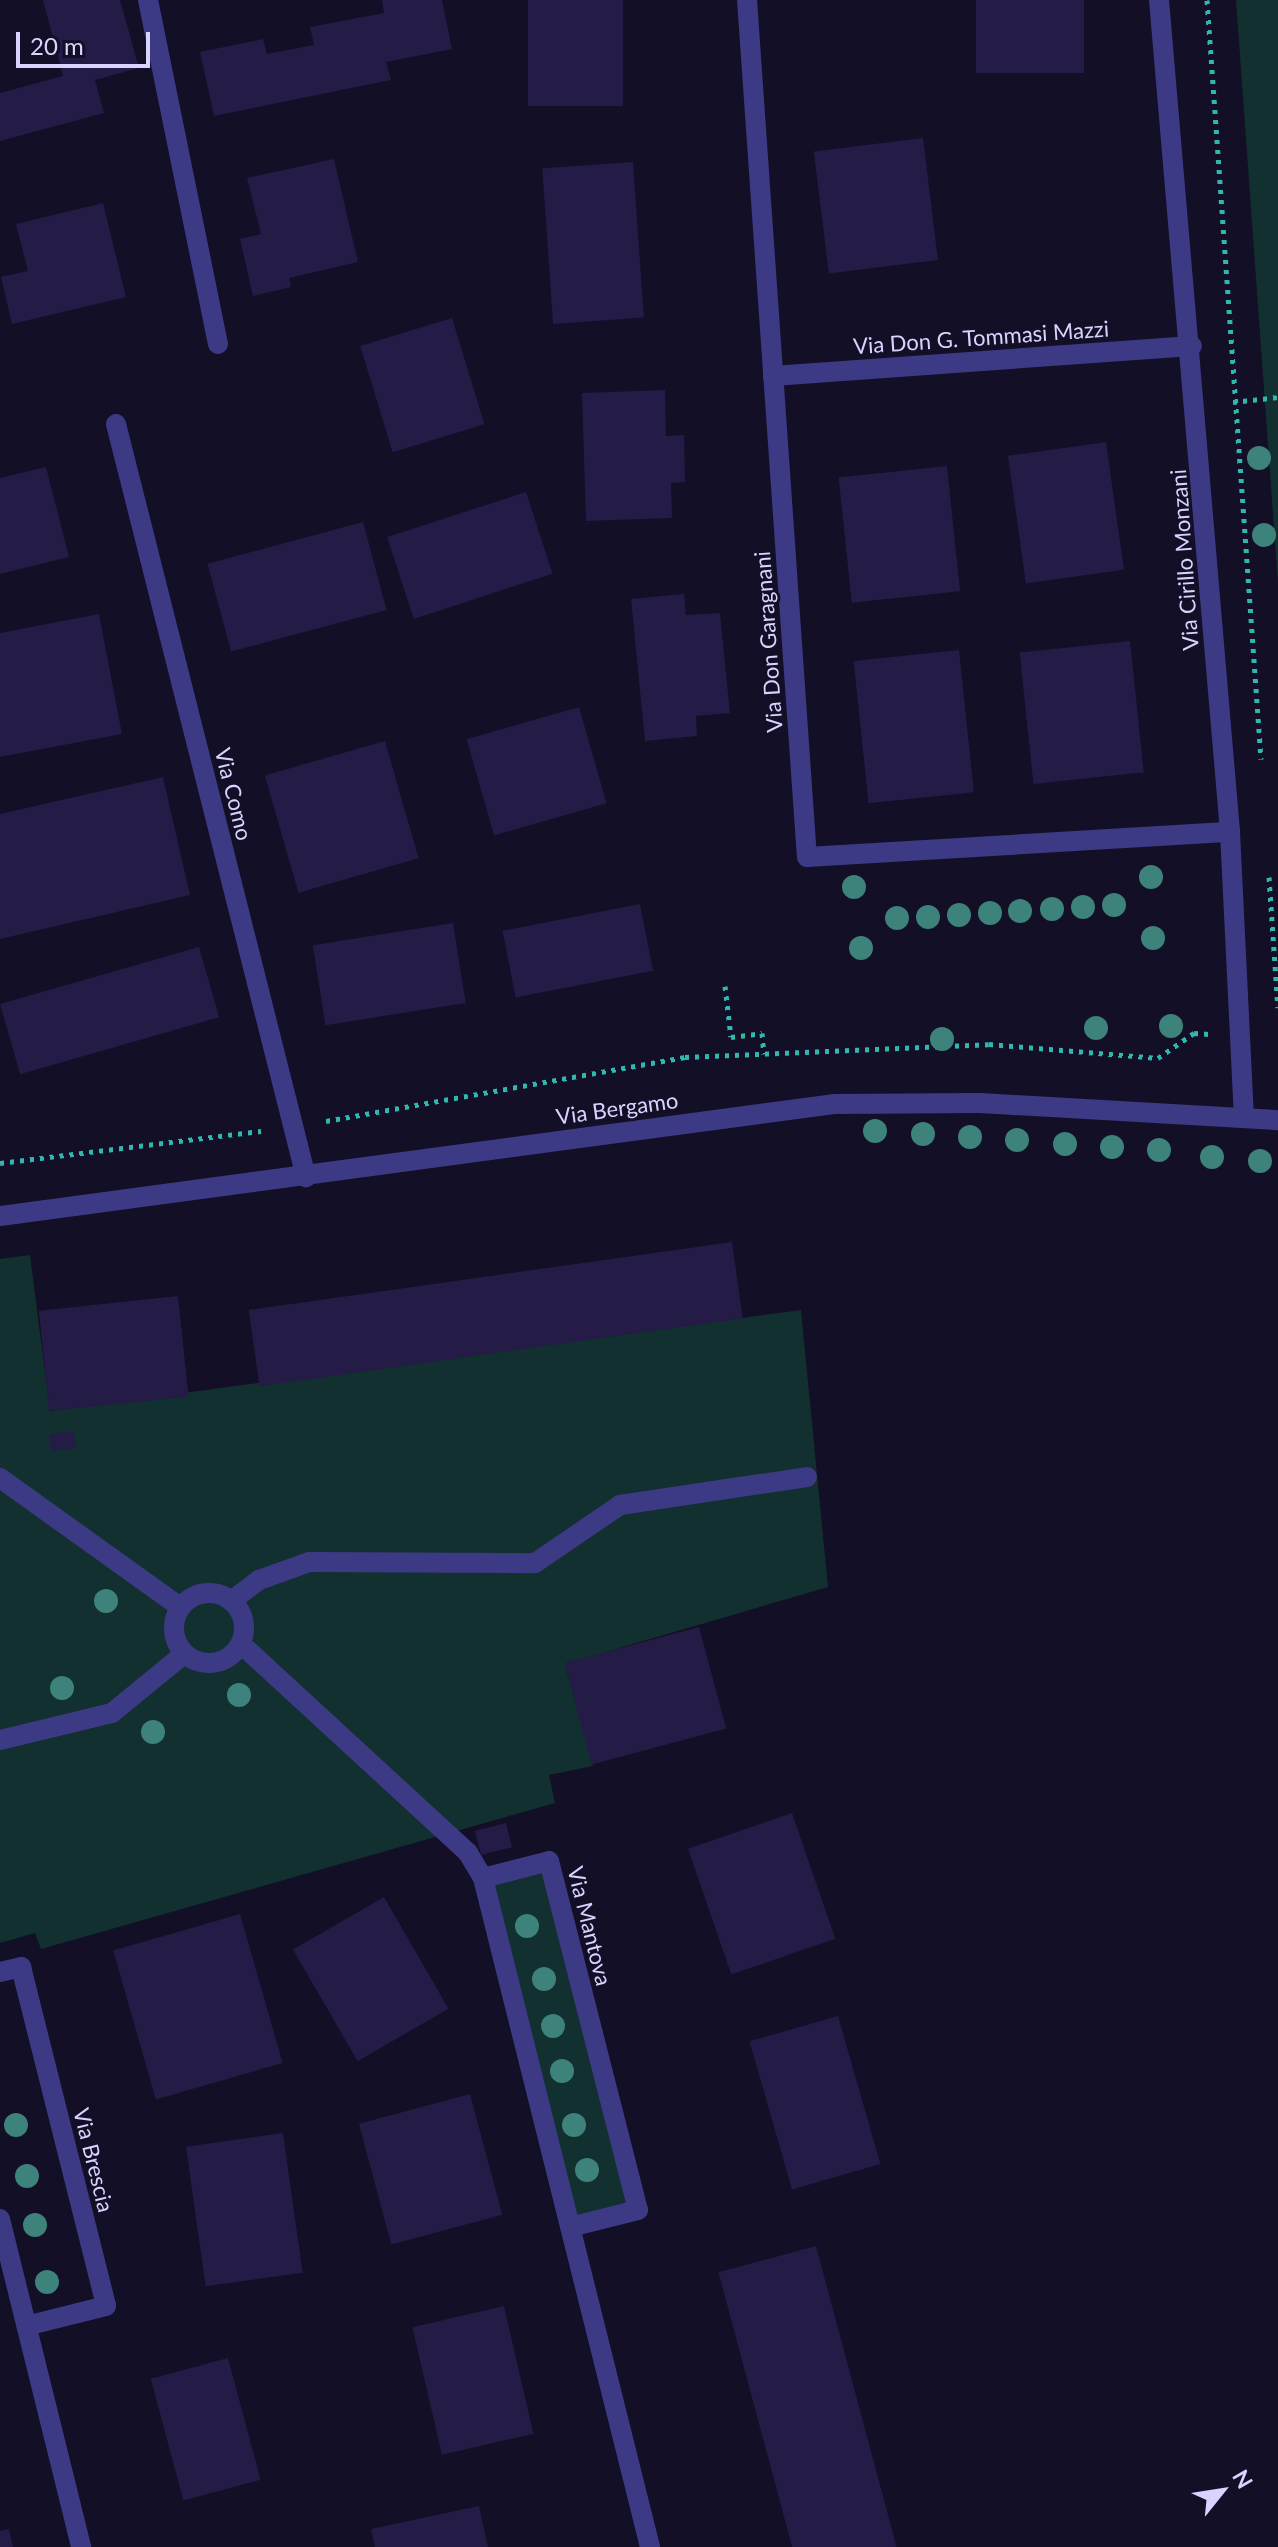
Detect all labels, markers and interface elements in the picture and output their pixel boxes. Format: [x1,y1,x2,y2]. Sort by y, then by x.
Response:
scale bar [20,16,154,66]
text: 20 m [30,31,84,60]
street label: Via Don G. Tommasi Mazzi [852,315,1110,359]
street label: Via Cirillo Monzani [1164,468,1204,652]
street label: Via Don Garagnani [748,550,788,734]
street label: Via Como [210,745,258,843]
street label: Via Bergamo [554,1086,680,1130]
street label: Via Mantova [562,1864,618,1988]
street label: Via Brescia [68,2105,120,2215]
north arrow [1182,2451,1262,2531]
text: N [1227,2465,1259,2493]

